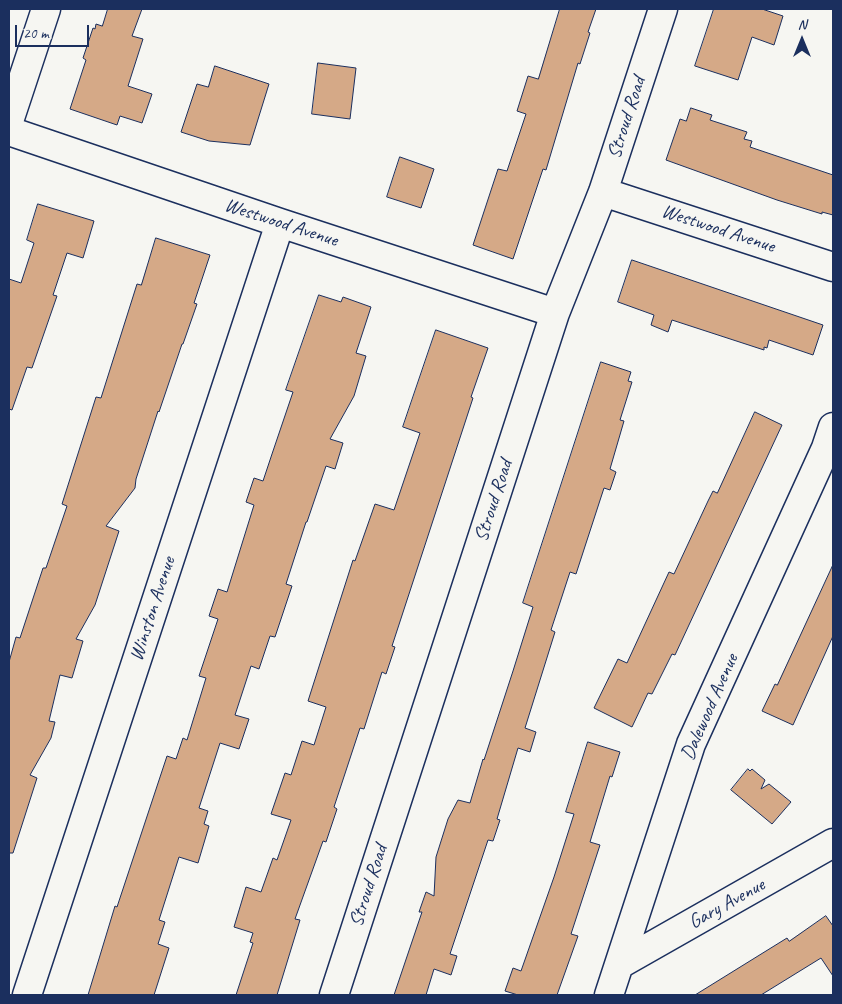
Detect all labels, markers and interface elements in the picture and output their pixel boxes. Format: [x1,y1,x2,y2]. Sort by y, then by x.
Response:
scale bar [18,15,91,47]
north arrow [777,15,827,65]
text: N [798,16,806,33]
text: 20 m [23,24,49,43]
street label: Stroud Road [603,74,651,162]
street label: Westwood Avenue [221,193,341,253]
street label: Westwood Avenue [658,199,778,259]
street label: Stroud Road [470,457,518,545]
street label: Winston Avenue [125,554,181,664]
street label: Dalewood Avenue [676,650,744,764]
street label: Stroud Road [345,842,393,930]
street label: Gary Avenue [685,873,769,935]

